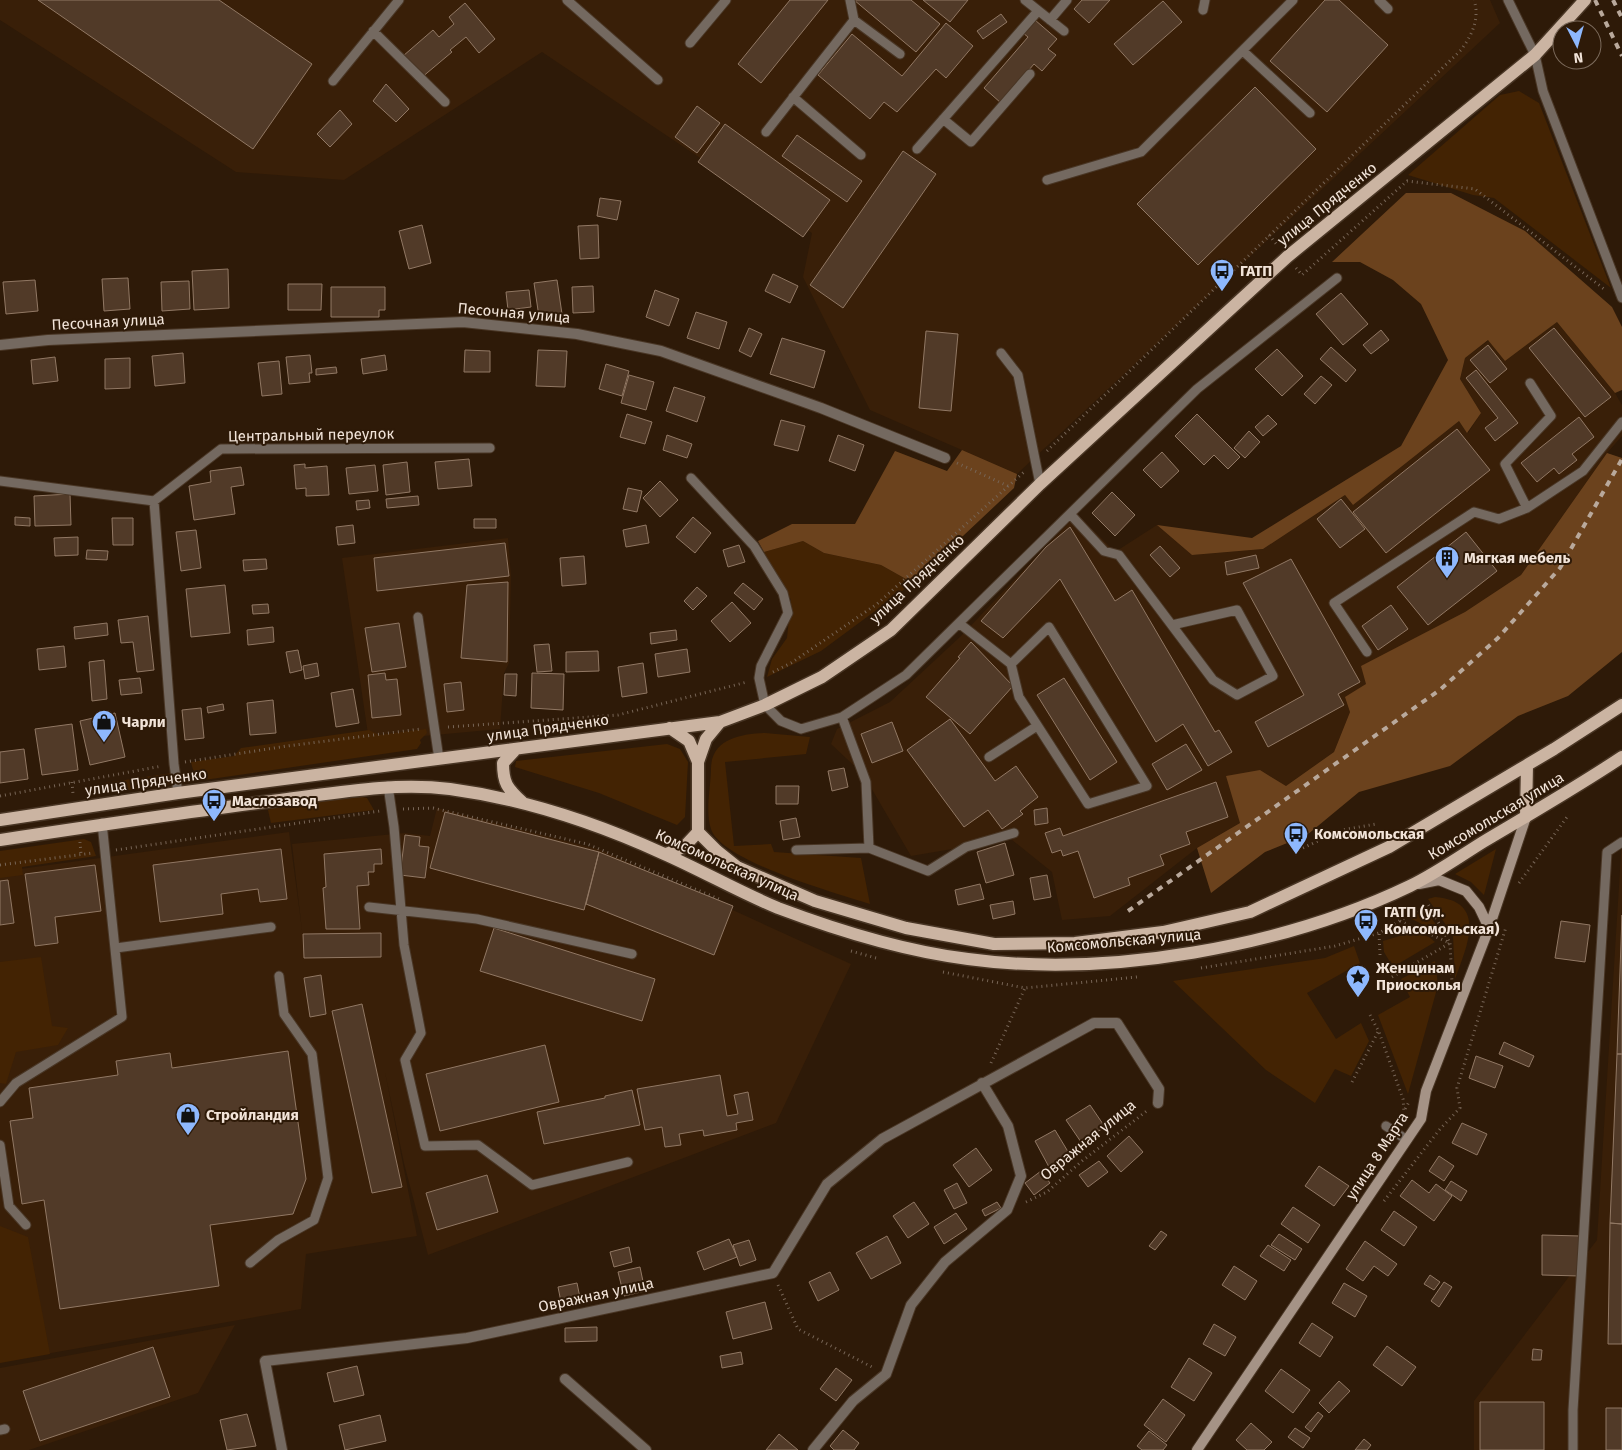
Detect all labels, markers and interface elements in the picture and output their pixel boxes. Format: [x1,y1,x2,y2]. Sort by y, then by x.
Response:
north arrow [1552,20,1602,70]
text: N [1573,48,1584,66]
street label: улица Прядченко [1274,158,1380,250]
bus stop icon: ГАТП [1209,258,1235,292]
place label: ГАТП [1240,262,1272,280]
street label: Песочная улица [457,299,571,327]
street label: Песочная улица [51,310,165,334]
street label: Центральный переулок [228,425,395,445]
street label: улица Прядченко [866,531,968,627]
building icon: Мягкая мебель [1434,545,1460,579]
place label: Мягкая мебель [1464,549,1570,567]
shop icon: Чарли [91,709,117,743]
street label: улица Прядченко [486,711,610,745]
place label: Чарли [122,713,166,731]
street label: улица Прядченко [84,765,208,799]
street label: Комсомольская улица [1425,768,1567,864]
bus stop icon: Маслозавод [201,788,227,822]
place label: Маслозавод [232,792,318,810]
bus stop icon: Комсомольская [1283,821,1309,855]
street label: Комсомольская улица [653,825,801,905]
place label: Комсомольская [1314,825,1424,843]
place label: ГАТП (ул. Комсомольская) [1384,903,1499,938]
bus stop icon: ГАТП (ул. Комсомольская) [1353,908,1379,942]
street label: Комсомольская улица [1046,925,1202,957]
place label: Женщинам Приосколья [1375,959,1461,994]
place icon: Женщинам Приосколья [1345,964,1371,998]
street label: Овражная улица [1037,1096,1139,1184]
shop icon: Стройландия [175,1102,201,1136]
place label: Стройландия [206,1106,299,1124]
street label: улица 8 Марта [1342,1109,1412,1203]
street label: Овражная улица [537,1274,655,1316]

